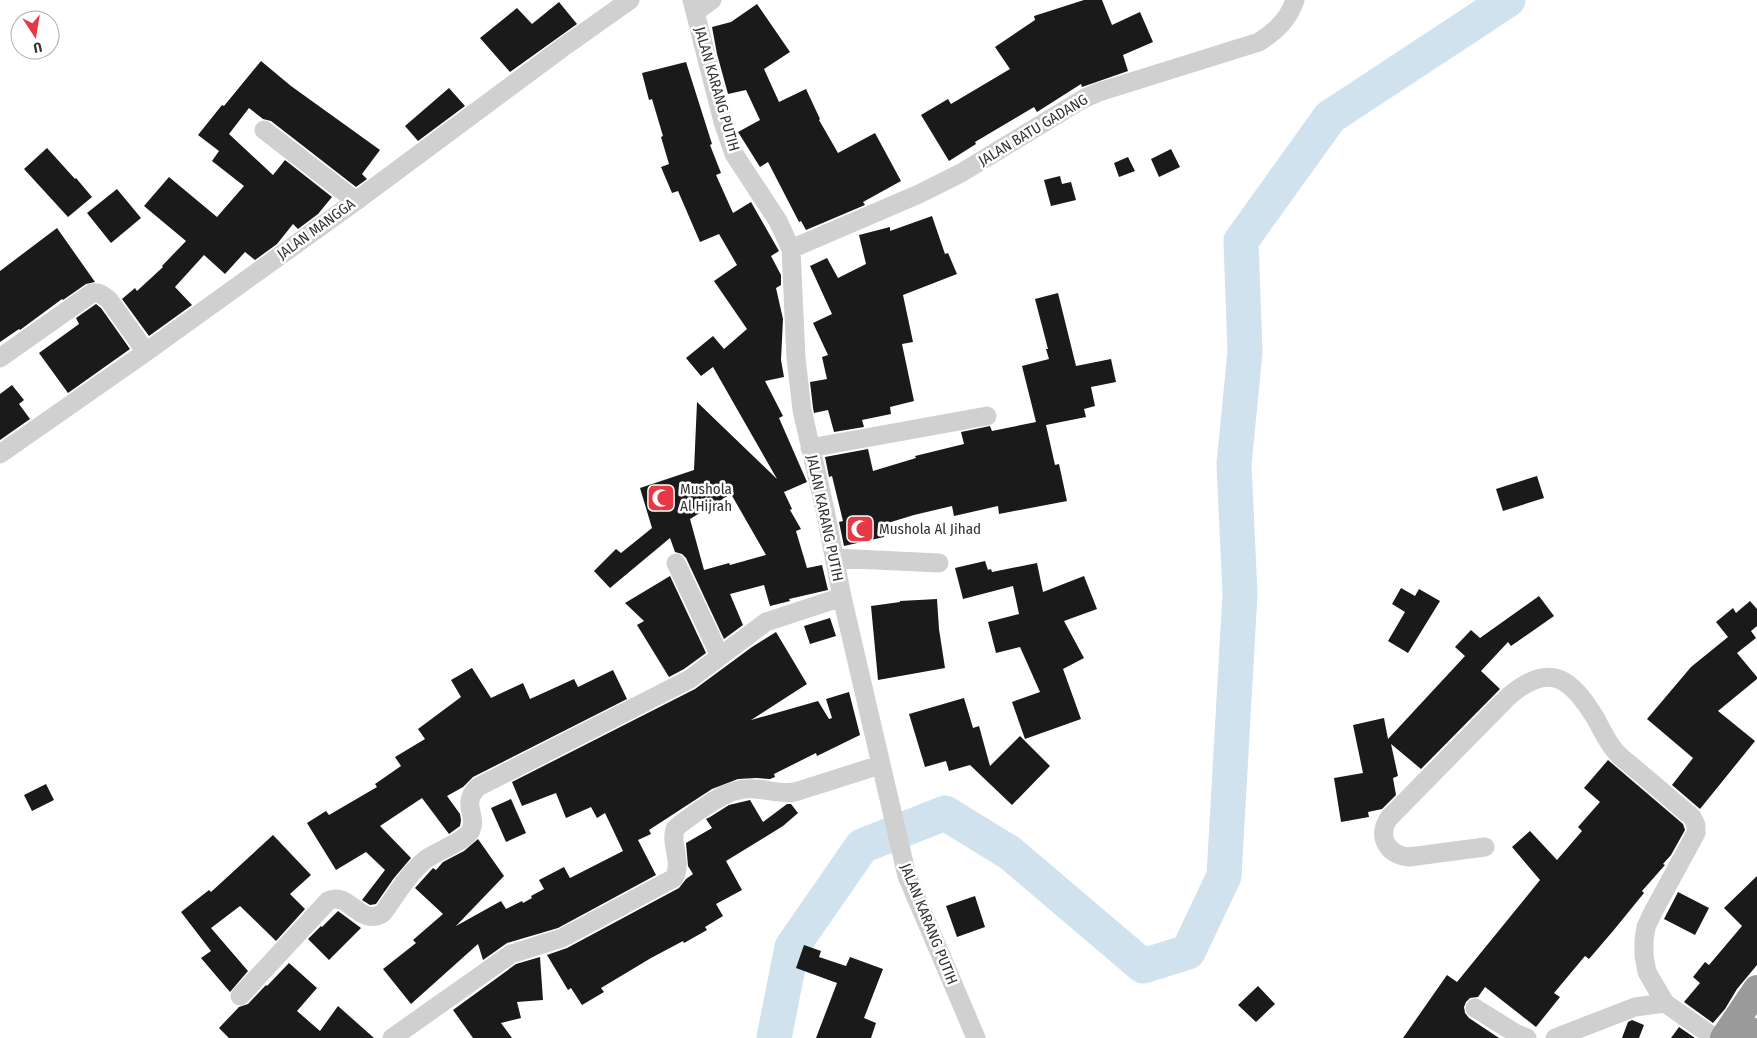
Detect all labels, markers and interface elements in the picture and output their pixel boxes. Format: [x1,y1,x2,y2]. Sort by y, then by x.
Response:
north arrow [10,10,60,60]
street label: JALAN KARANG PUTIH [691,25,743,153]
text: U [32,38,43,56]
street label: JALAN BATU GADANG [975,90,1091,170]
street label: JALAN MANGGA [274,195,359,263]
street label: JALAN KARANG PUTIH [803,453,847,583]
place label: Mushola Al Hijrah [680,480,732,515]
mosque icon: Mushola Al Hijrah [646,483,676,513]
mosque icon: Mushola Al Jihad [845,514,875,544]
place label: Mushola Al Jihad [879,520,981,538]
street label: JALAN KARANG PUTIH [897,861,961,987]

